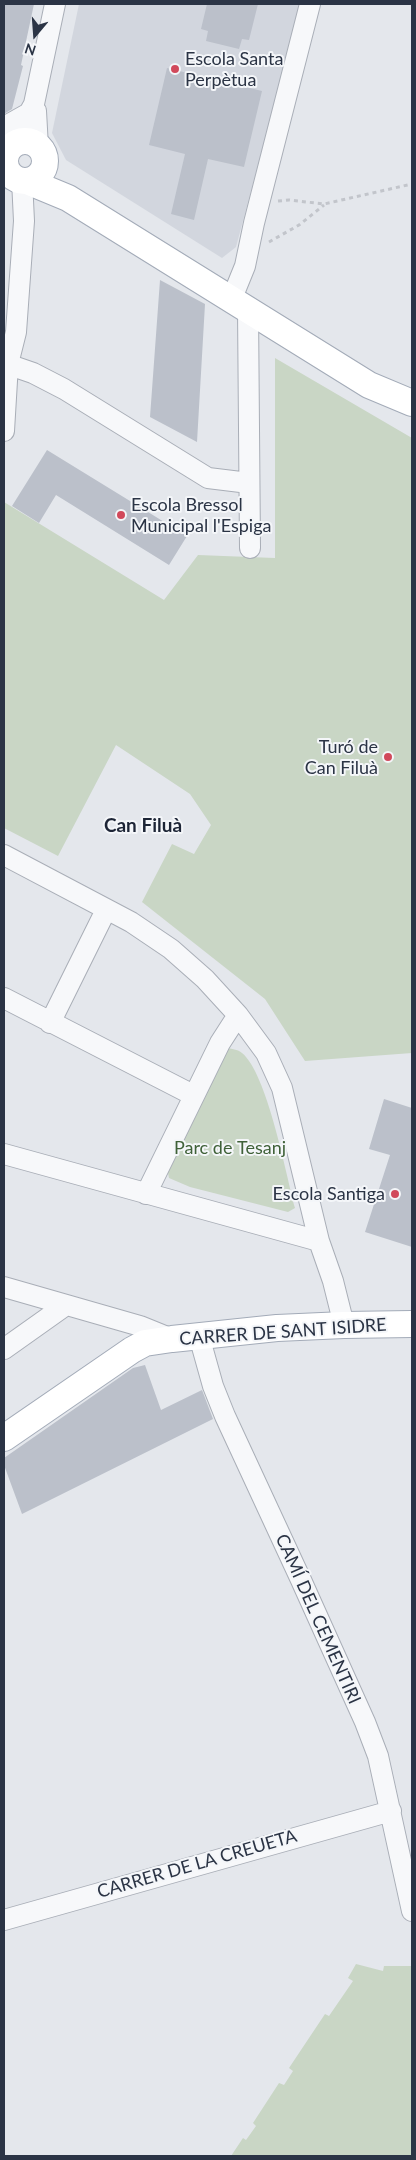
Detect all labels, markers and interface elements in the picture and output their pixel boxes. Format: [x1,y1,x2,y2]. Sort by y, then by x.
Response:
north arrow [10,10,60,60]
text: N [22,40,38,59]
place label: Escola Santa Perpètua [185,48,283,90]
marker: Escola Santa Perpètua [169,63,181,75]
place label: Escola Bressol Municipal l'Espiga [131,494,271,536]
marker: Escola Bressol Municipal l'Espiga [115,509,127,521]
place label: Turó de Can Filuà [305,736,378,779]
marker: Turó de Can Filuà [382,751,394,763]
district label: Can Filuà [104,815,182,837]
park label: Parc de Tesanj [174,1137,286,1159]
place label: Escola Santiga [273,1183,385,1205]
marker: Escola Santiga [389,1188,401,1200]
street label: CARRER DE SANT ISIDRE [179,1314,387,1350]
street label: CAMÍ DEL CEMENTIRI [271,1531,365,1707]
street label: CARRER DE LA CREUETA [95,1825,299,1903]

